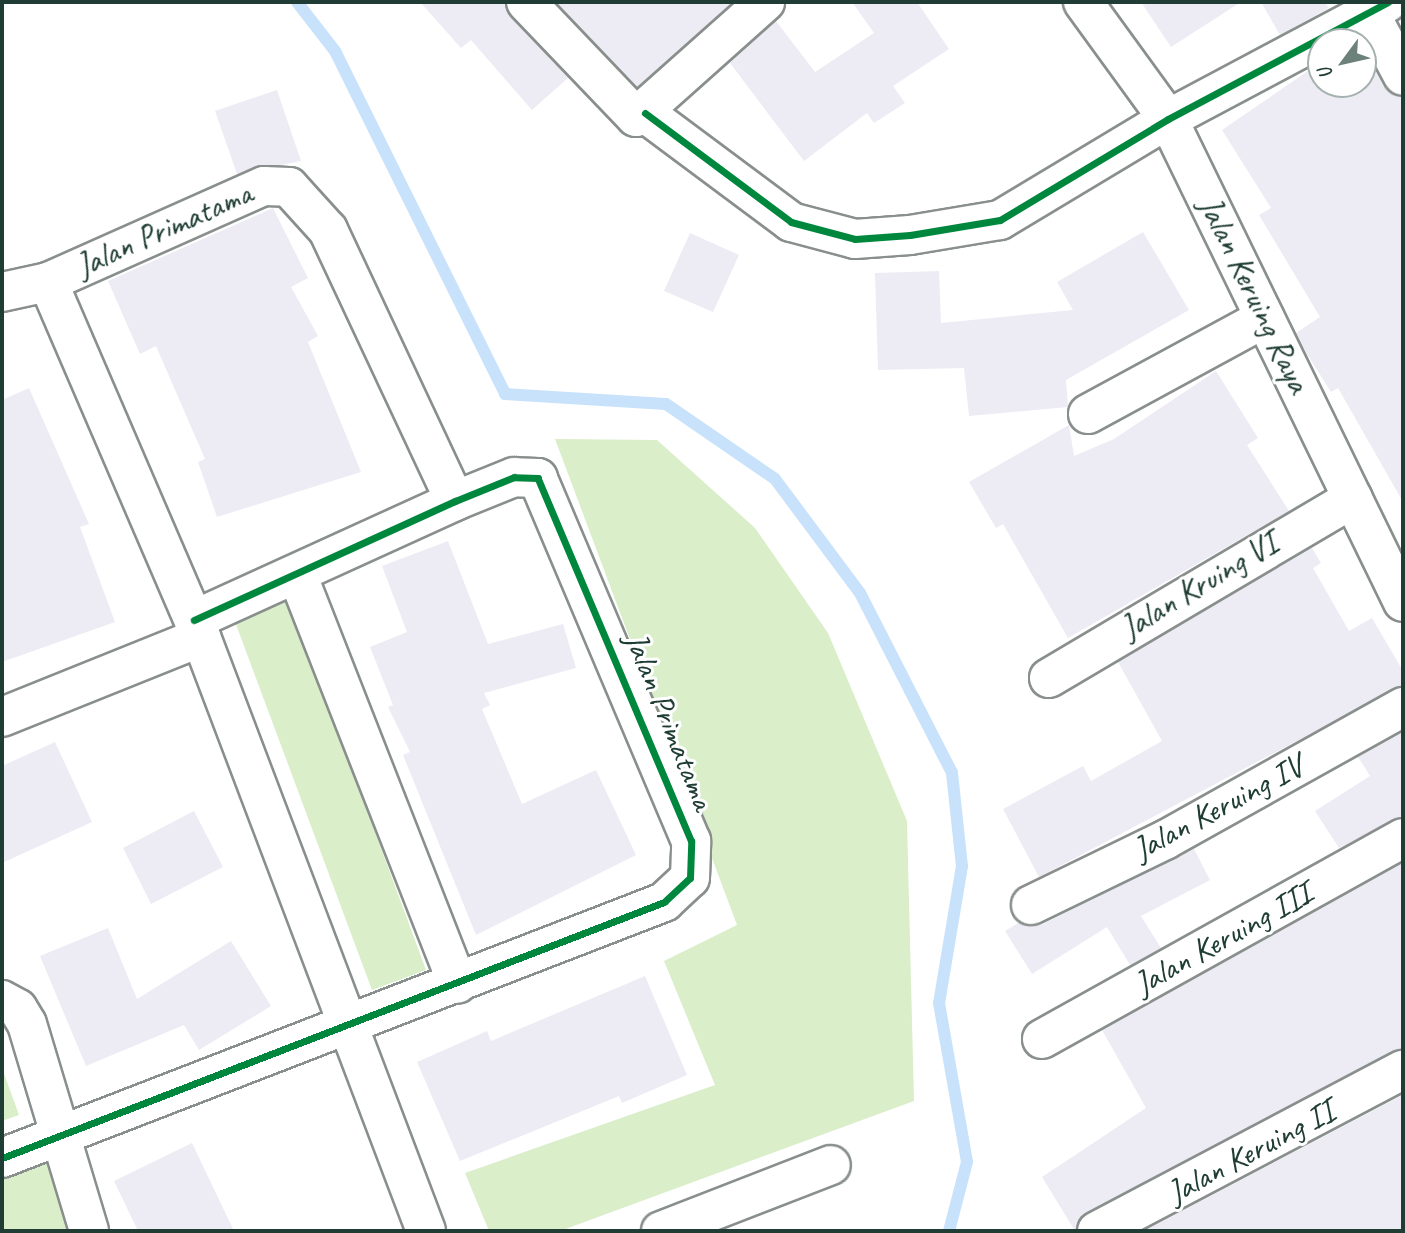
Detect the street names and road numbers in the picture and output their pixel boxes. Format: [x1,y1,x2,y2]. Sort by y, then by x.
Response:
street label: Jalan Primatama [69,173,259,287]
street label: Jalan Keruing Raya [1190,191,1318,399]
street label: Jalan Kruing VI [1113,524,1285,648]
street label: Jalan Primatama [615,625,723,817]
street label: Jalan Keruing IV [1126,747,1310,869]
street label: Jalan Keruing III [1127,874,1319,1004]
street label: Jalan Keruing II [1161,1091,1341,1213]

